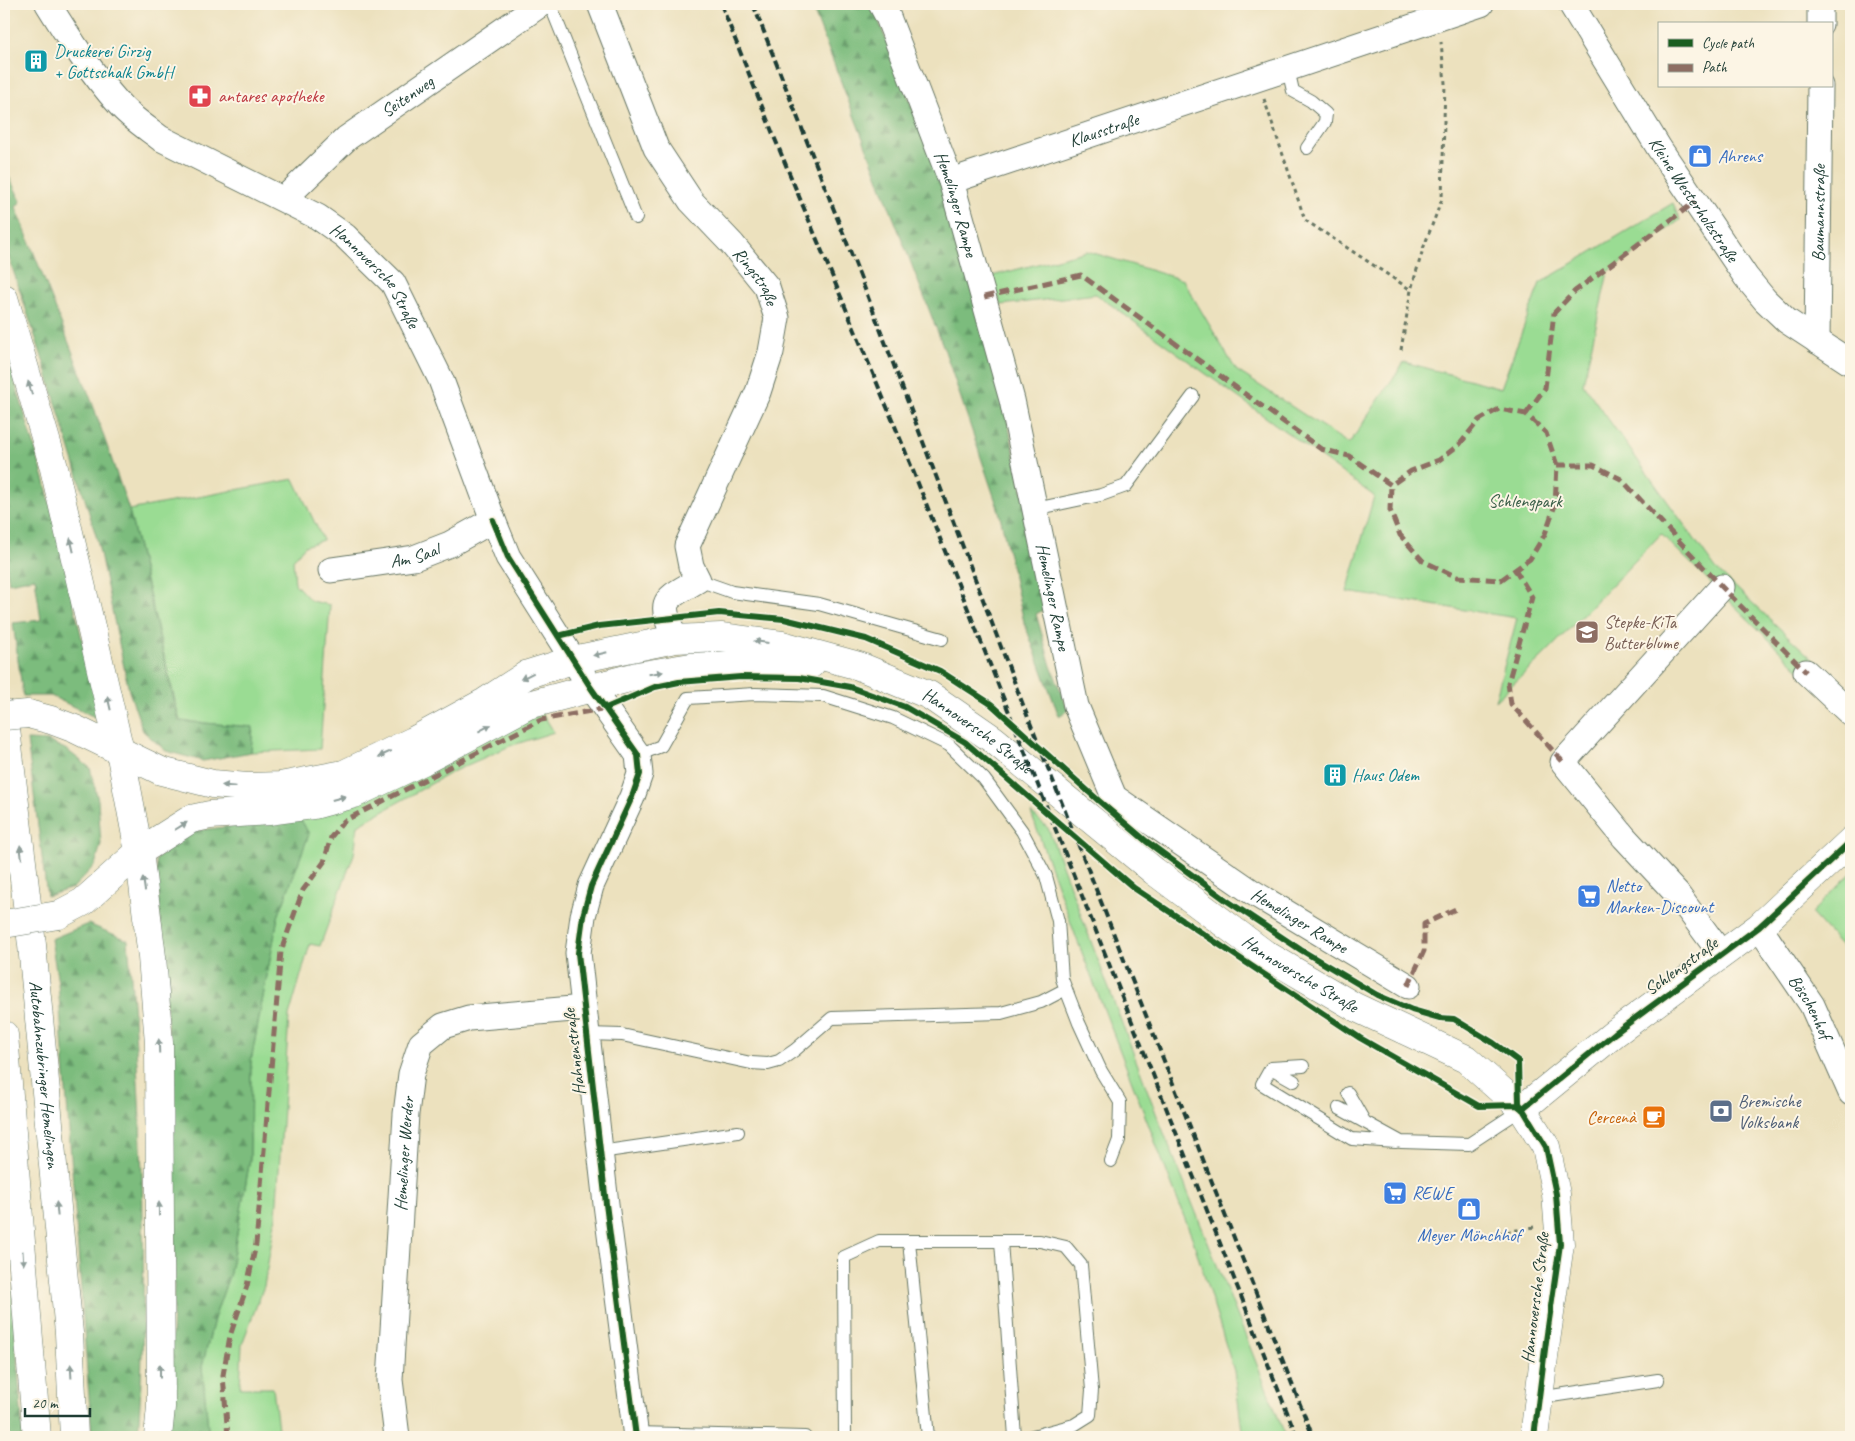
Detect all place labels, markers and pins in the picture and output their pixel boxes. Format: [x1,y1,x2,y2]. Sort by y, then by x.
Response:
place label: Druckerei Girzig + Gottschalk GmbH [54,40,176,83]
building icon: Druckerei Girzig + Gottschalk GmbH [23,48,49,74]
pharmacy icon: antares apotheke [187,83,213,109]
place label: antares apotheke [218,85,325,107]
shop icon: Ahrens [1687,143,1713,169]
place label: Ahrens [1718,145,1764,167]
place label: Stepke-KiTa Butterblume [1604,611,1679,654]
school or university icon: Stepke-KiTa Butterblume [1574,619,1600,645]
building icon: Haus Odem [1322,762,1348,788]
place label: Haus Odem [1352,764,1420,786]
place label: Netto Marken-Discount [1606,875,1715,918]
supermarket icon: Netto Marken-Discount [1576,883,1602,909]
place label: Bremische Volksbank [1738,1090,1802,1133]
bank icon: Bremische Volksbank [1708,1098,1734,1124]
cafe icon: Cercenà [1641,1104,1667,1130]
place label: Cercenà [1587,1106,1637,1128]
supermarket icon: REWE [1382,1180,1408,1206]
place label: REWE [1412,1182,1455,1204]
shop icon: Meyer Mönchhof [1456,1196,1482,1222]
place label: Meyer Mönchhof [1417,1224,1525,1246]

